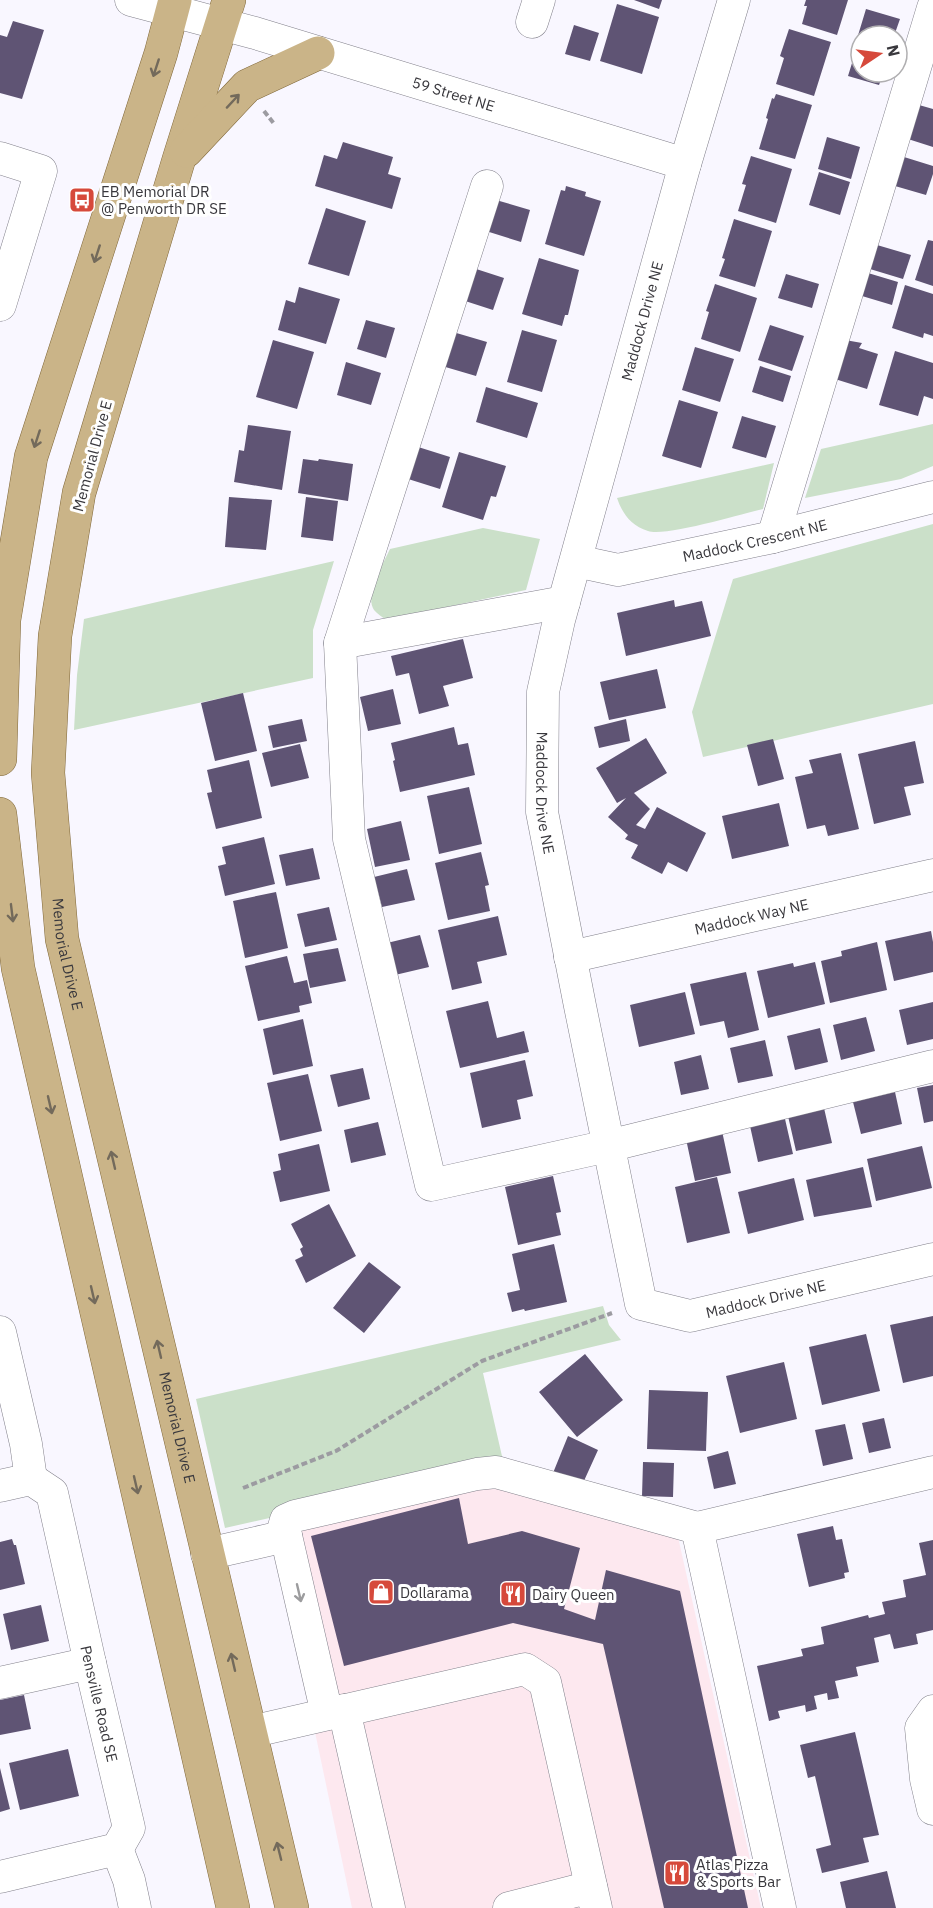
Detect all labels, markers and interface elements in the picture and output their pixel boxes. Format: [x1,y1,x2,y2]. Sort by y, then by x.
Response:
north arrow [849,24,909,84]
text: N [883,43,905,59]
one-way arrow [150,58,161,77]
street label: 59 Street NE [410,72,497,115]
one-way arrow [226,93,240,108]
place label: EB Memorial DR @ Penworth DR SE [101,182,227,218]
bus stop icon: EB Memorial DR @ Penworth DR SE [67,185,97,215]
one-way arrow [90,244,101,263]
street label: Maddock Drive NE [617,259,667,383]
street label: Memorial Drive E [68,399,116,513]
one-way arrow [31,429,42,448]
street label: Maddock Crescent NE [681,514,829,566]
street label: Maddock Drive NE [532,732,559,855]
street label: Maddock Way NE [692,894,810,938]
street label: Memorial Drive E [49,897,88,1012]
one-way arrow [7,903,18,923]
one-way arrow [44,1095,56,1114]
one-way arrow [107,1150,119,1169]
street label: Maddock Drive NE [704,1275,828,1322]
one-way arrow [88,1284,99,1304]
one-way arrow [152,1340,164,1359]
street label: Memorial Drive E [155,1370,200,1485]
one-way arrow [131,1475,143,1494]
shop icon: Dollarama [366,1577,396,1607]
restaurant icon: Dairy Queen [498,1579,528,1609]
one-way arrow [294,1583,306,1602]
place label: Dollarama [400,1583,469,1602]
place label: Dairy Queen [532,1585,615,1604]
street label: Pensville Road SE [77,1643,123,1764]
one-way arrow [227,1652,239,1671]
one-way arrow [272,1842,284,1861]
place label: Atlas Pizza & Sports Bar [696,1855,781,1891]
restaurant icon: Atlas Pizza & Sports Bar [662,1858,692,1888]

